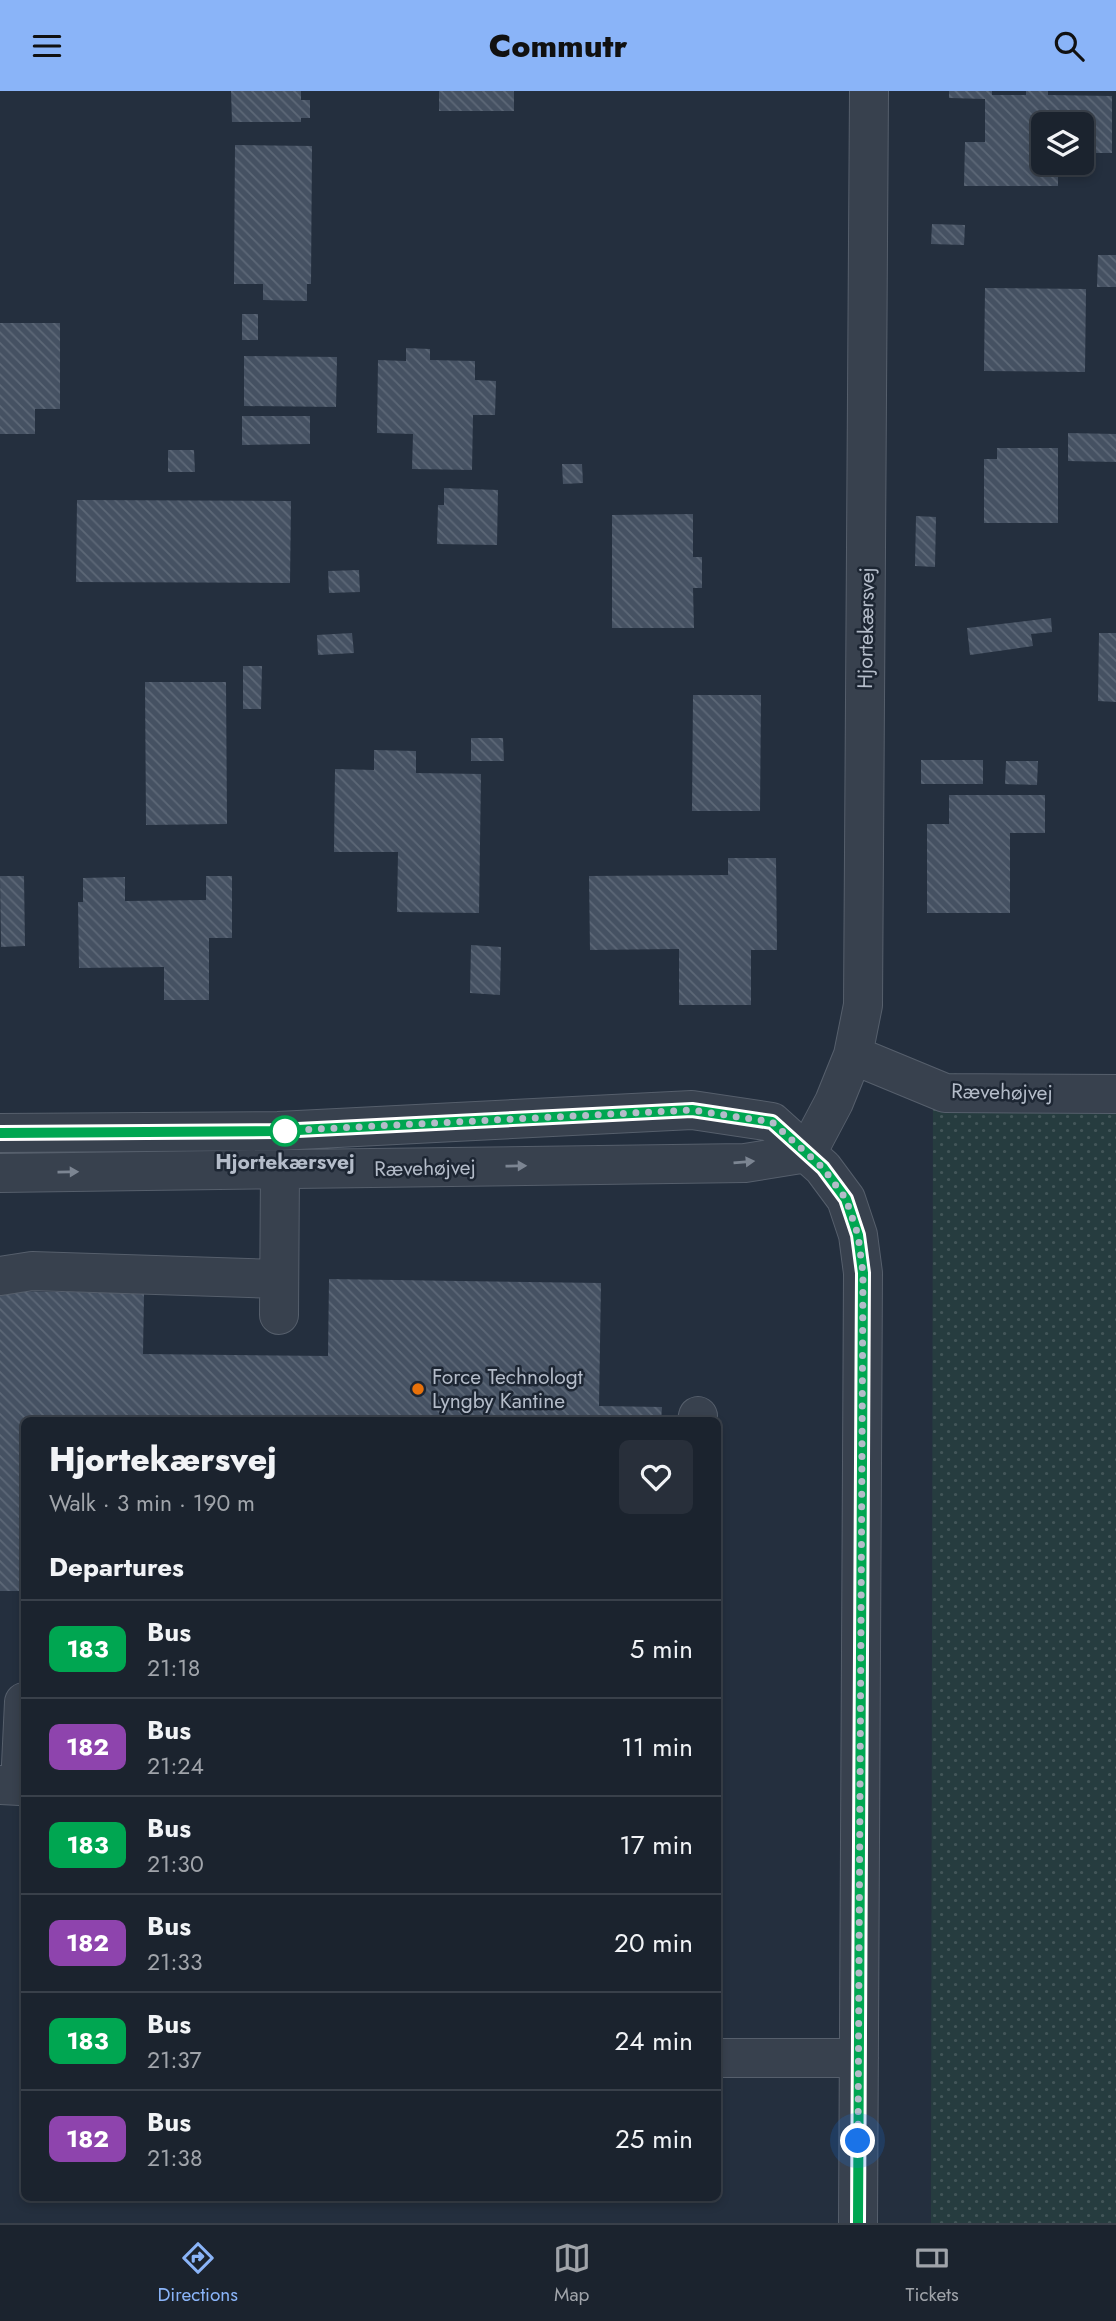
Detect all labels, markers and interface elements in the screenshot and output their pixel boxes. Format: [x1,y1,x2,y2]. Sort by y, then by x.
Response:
text: Commutr [489,23,627,69]
icon: menu [28,27,66,65]
icon: search [1050,27,1088,65]
map controls [1031,112,1094,175]
button: layers [1031,112,1094,175]
street label: Hjortekærsvej [850,567,882,689]
street label: Rævehøjvej [951,1076,1053,1108]
marker: Hjortekærsvej [270,1116,300,1146]
place label: Hjortekærsvej [215,1147,355,1177]
street label: Rævehøjvej [374,1152,476,1184]
one-way arrow [733,1156,755,1167]
one-way arrow [505,1160,527,1172]
one-way arrow [57,1166,79,1178]
place label: Force Technologt Lyngby Kantine [432,1362,583,1416]
marker: Force Technologt Lyngby Kantine [410,1381,426,1397]
text: Hjortekærsvej [49,1436,276,1483]
button: heart [619,1440,693,1514]
text: Walk · 3 min · 190 m [49,1486,255,1520]
text: Departures [49,1548,184,1586]
text: Bus [147,1613,191,1651]
text: 5 min [630,1630,693,1668]
text: 183 [66,1631,109,1666]
text: 21:18 [147,1651,200,1685]
text: Bus [147,1711,191,1749]
text: 11 min [621,1728,693,1766]
text: 182 [66,1729,109,1764]
text: 21:24 [147,1749,204,1783]
text: Bus [147,1809,191,1847]
text: 17 min [619,1826,693,1864]
text: 183 [66,1827,109,1862]
text: 21:30 [147,1847,204,1881]
text: Bus [147,1907,191,1945]
text: 20 min [614,1924,693,1962]
text: 182 [66,1925,109,1960]
text: 21:33 [147,1945,202,1979]
text: Bus [147,2005,191,2043]
text: 24 min [615,2022,693,2060]
text: 183 [66,2023,109,2058]
text: 21:37 [147,2043,202,2077]
text: Bus [147,2103,191,2141]
text: 25 min [615,2120,693,2158]
text: 182 [66,2121,109,2156]
your location [840,2123,875,2158]
text: 21:38 [147,2141,202,2175]
tab: Directions [157,2239,238,2308]
tab: Map [553,2239,591,2308]
tab: Tickets [906,2239,959,2308]

